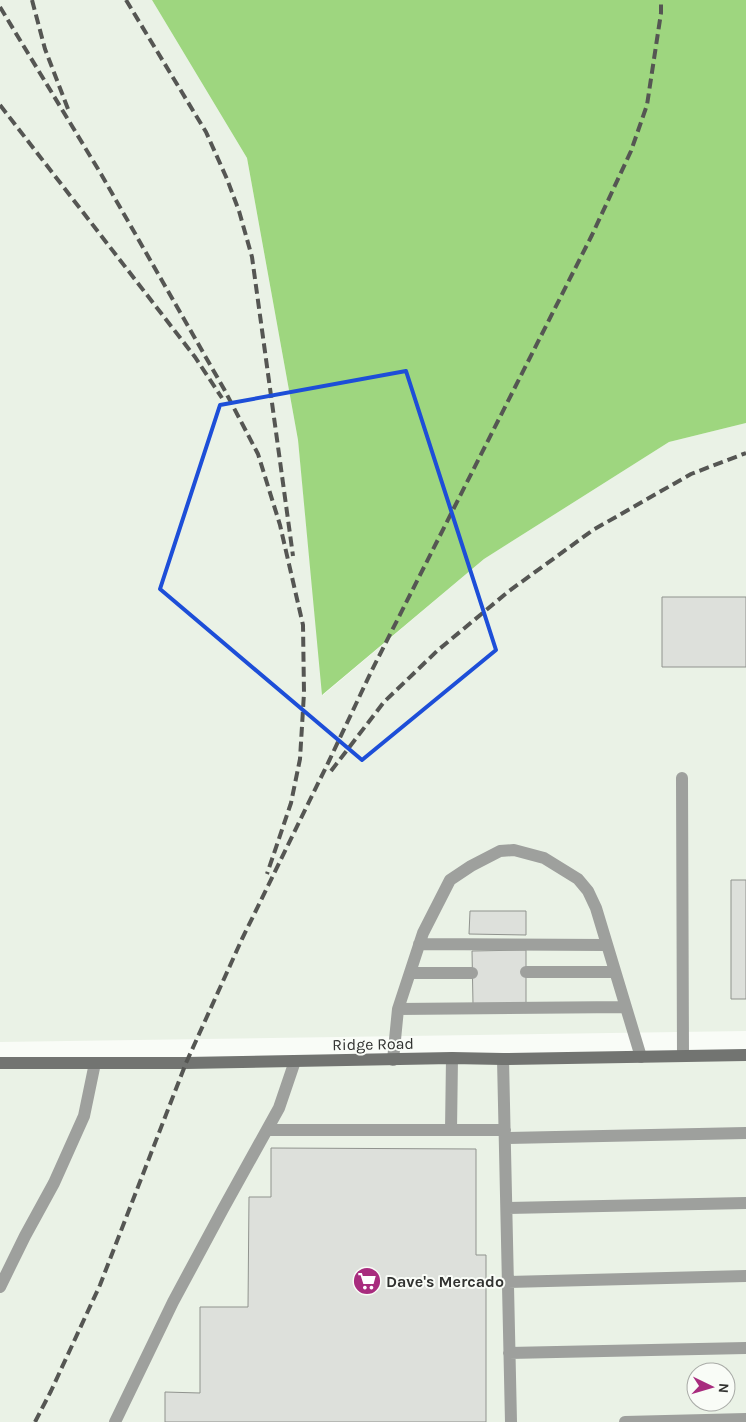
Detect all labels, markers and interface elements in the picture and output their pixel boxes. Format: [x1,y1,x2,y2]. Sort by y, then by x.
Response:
street label: Ridge Road [332,1034,414,1054]
supermarket icon: Dave's Mercado [352,1266,382,1296]
place label: Dave's Mercado [386,1272,504,1291]
north arrow [686,1362,736,1412]
text: N [715,1382,732,1394]

